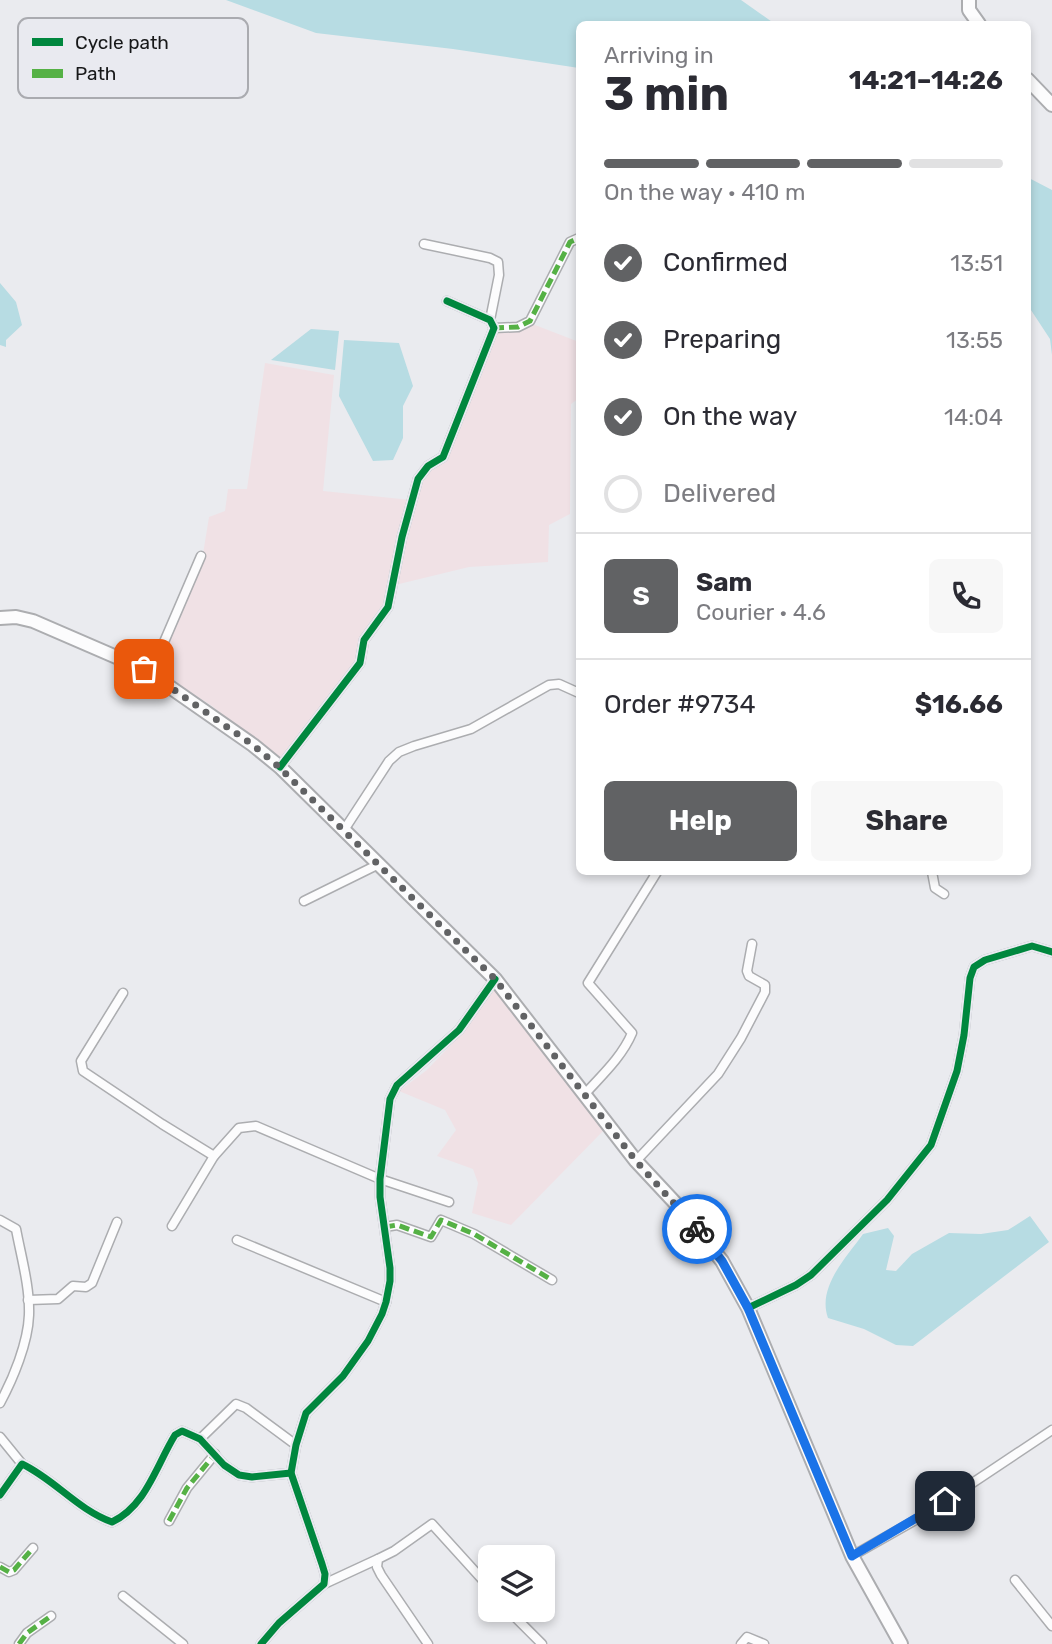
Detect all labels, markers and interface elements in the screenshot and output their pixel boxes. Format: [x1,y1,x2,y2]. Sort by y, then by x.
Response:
legend [18,18,248,98]
text: Cycle path [75,31,169,54]
text: Arriving in [604,41,714,69]
text: Path [75,62,116,85]
text: 14:21–14:26 [849,65,1003,96]
text: 3 min [604,67,729,122]
text: On the way · 410 m [604,178,805,206]
icon: check [604,244,642,282]
text: Confirmed [663,247,788,278]
text: 13:51 [950,249,1003,277]
icon: check [604,321,642,359]
text: Preparing [663,324,781,355]
text: 13:55 [946,326,1003,354]
icon: check [604,398,642,436]
text: On the way [663,401,797,432]
text: 14:04 [944,403,1003,431]
text: Delivered [663,478,776,509]
button: phone [929,559,1003,633]
text: Sam [696,567,752,598]
text: S [632,581,650,612]
text: Courier · 4.6 [696,598,826,626]
pin [114,639,174,699]
icon: bag [125,650,163,688]
text: Order #9734 [604,689,756,720]
text: $16.66 [915,689,1003,720]
button: Help [604,781,797,861]
button: Share [811,781,1003,861]
courier [662,1194,732,1264]
icon: bike [678,1210,716,1248]
pin [915,1471,975,1531]
icon: home [926,1482,964,1520]
map controls [478,1545,555,1622]
button: layers [478,1545,555,1622]

